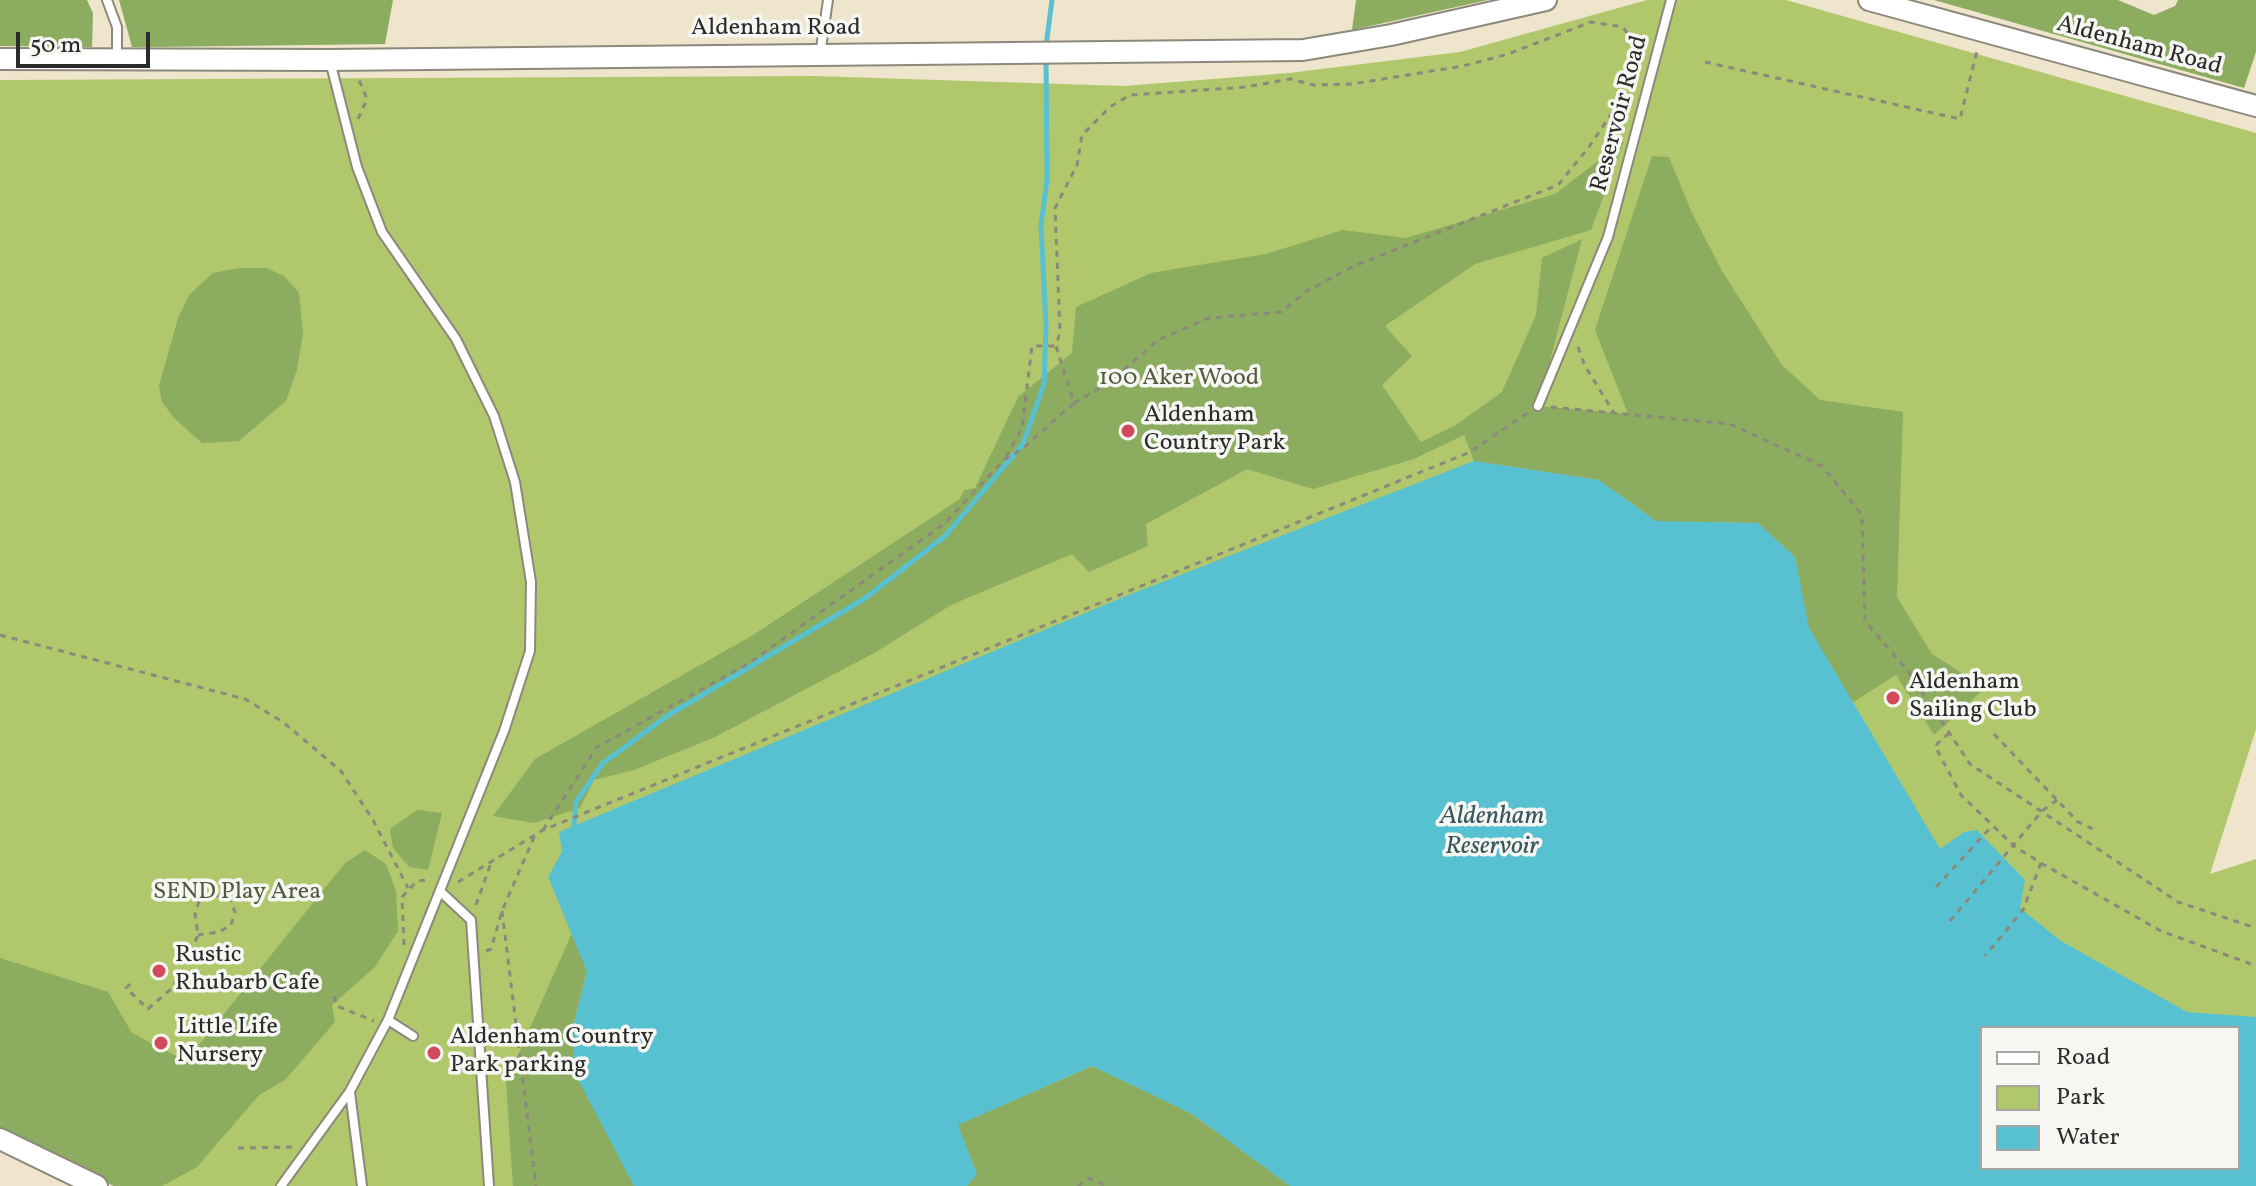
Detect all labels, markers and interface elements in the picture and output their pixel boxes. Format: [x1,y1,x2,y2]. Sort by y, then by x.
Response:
street label: Aldenham Road [2053,11,2225,83]
scale bar [20,16,154,66]
street label: Aldenham Road [691,16,861,44]
text: 50 m [30,29,82,63]
street label: Reservoir Road [1586,33,1656,195]
park label: 100 Aker Wood [1099,366,1259,394]
place label: Aldenham Country Park [1144,403,1286,459]
marker: Aldenham Country Park [1119,422,1137,440]
place label: Aldenham Sailing Club [1909,670,2037,726]
marker: Aldenham Sailing Club [1884,689,1902,707]
water label: Aldenham Reservoir [1440,802,1544,864]
park label: SEND Play Area [153,880,321,908]
place label: Rustic Rhubarb Cafe [175,943,320,999]
marker: Rustic Rhubarb Cafe [150,962,168,980]
place label: Little Life Nursery [177,1015,278,1071]
place label: Aldenham Country Park parking [450,1025,653,1081]
legend [1980,1026,2240,1170]
marker: Little Life Nursery [152,1034,170,1052]
text: Road [2056,1041,2110,1075]
marker: Aldenham Country Park parking [425,1044,443,1062]
text: Park [2056,1081,2105,1115]
text: Water [2056,1121,2120,1155]

